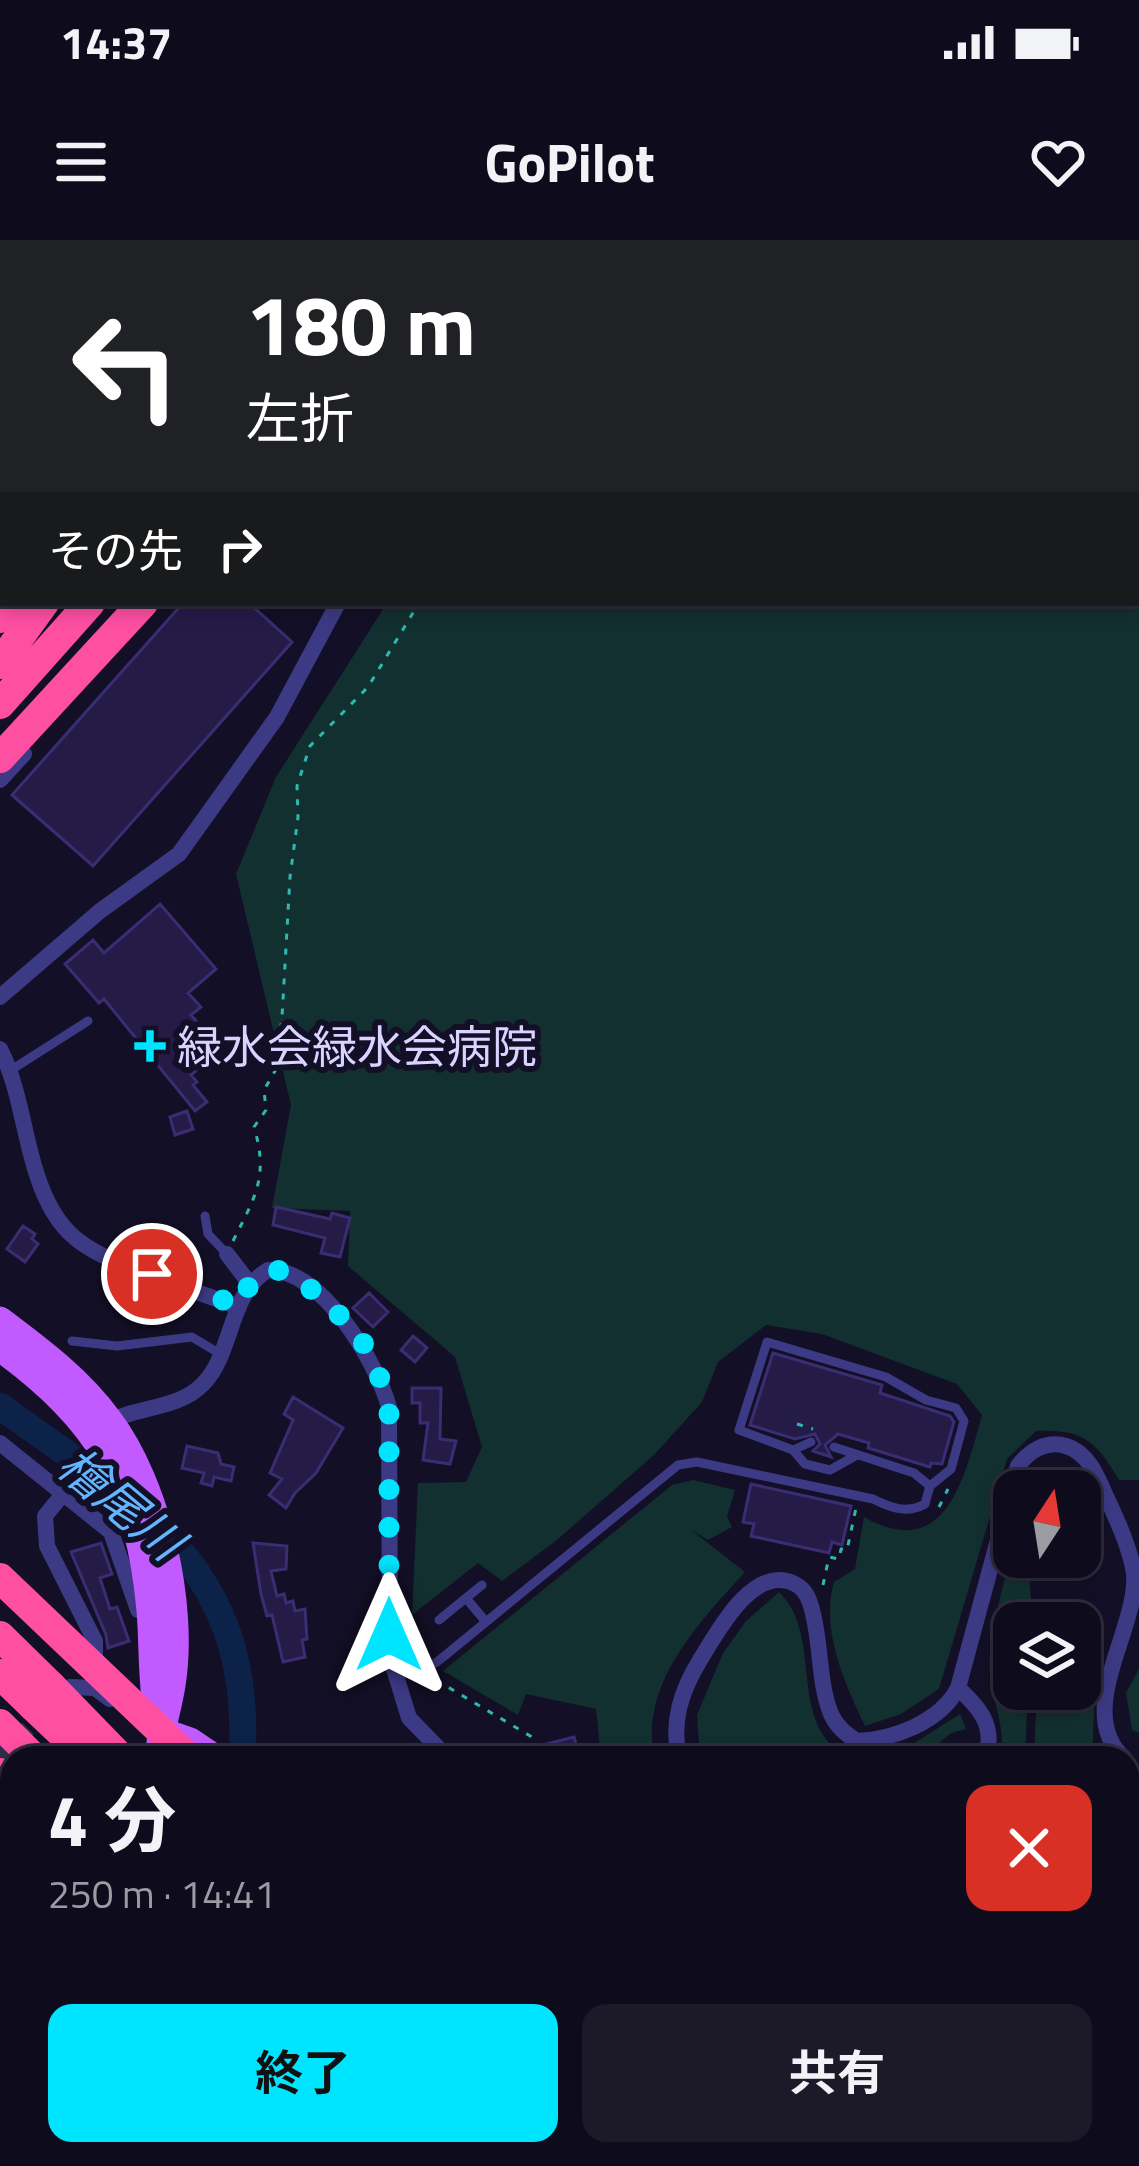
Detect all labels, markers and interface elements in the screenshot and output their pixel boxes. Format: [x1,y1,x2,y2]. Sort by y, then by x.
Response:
text: 14:37 [60,8,172,76]
text: GoPilot [484,121,655,203]
icon: menu [48,129,114,195]
icon: heart [1025,129,1091,195]
text: 180 m [246,260,476,388]
icon: left [48,288,204,444]
text: 左折 [246,377,354,459]
text: その先 [48,516,183,584]
icon: right [207,516,273,582]
place label: 緑水会緑水会病院 [177,1012,537,1080]
marker: 緑水会緑水会病院 [134,1030,166,1062]
pin [101,1223,203,1325]
icon: arrive [119,1241,185,1307]
water label: 檜尾川 [42,1429,203,1580]
north arrow [993,1470,1101,1578]
map controls [993,1470,1101,1710]
position arrow [326,1572,452,1698]
button: layers [993,1602,1101,1710]
text: 4 分 [48,1764,176,1874]
button: close [966,1785,1092,1911]
text: 250 m · 14:41 [48,1864,276,1923]
button: 終了 [48,2004,558,2142]
button: 共有 [582,2004,1092,2142]

